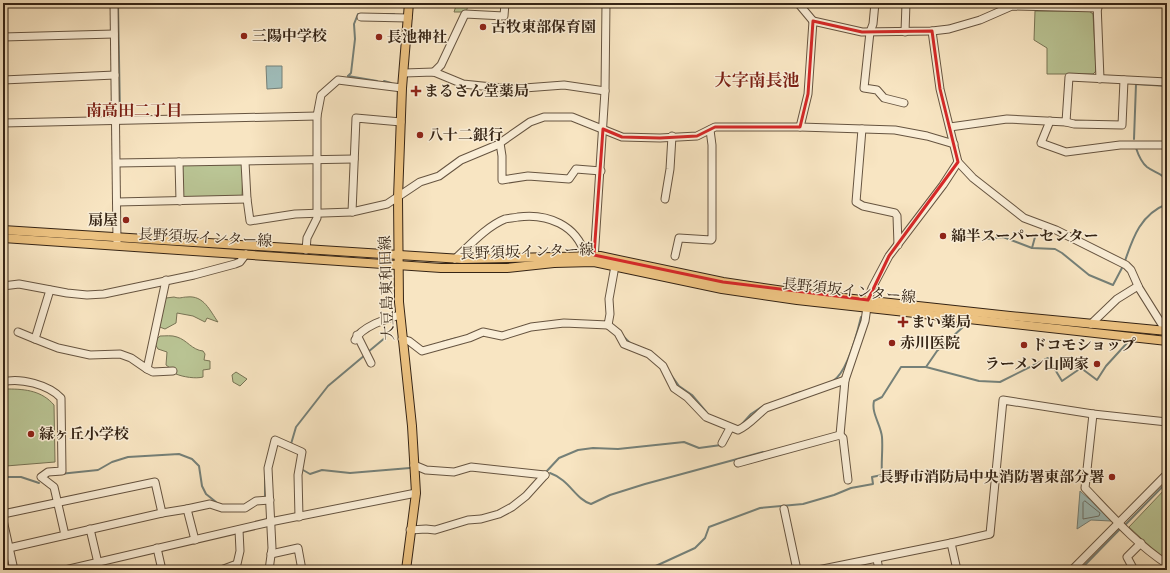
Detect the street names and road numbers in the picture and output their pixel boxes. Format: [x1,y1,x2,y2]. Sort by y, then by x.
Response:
street label: 長野須坂インター線 [137,225,273,251]
street label: 大豆島東和田線 [376,235,398,341]
street label: 長野須坂インター線 [460,240,594,264]
street label: 長野須坂インター線 [781,275,917,307]

